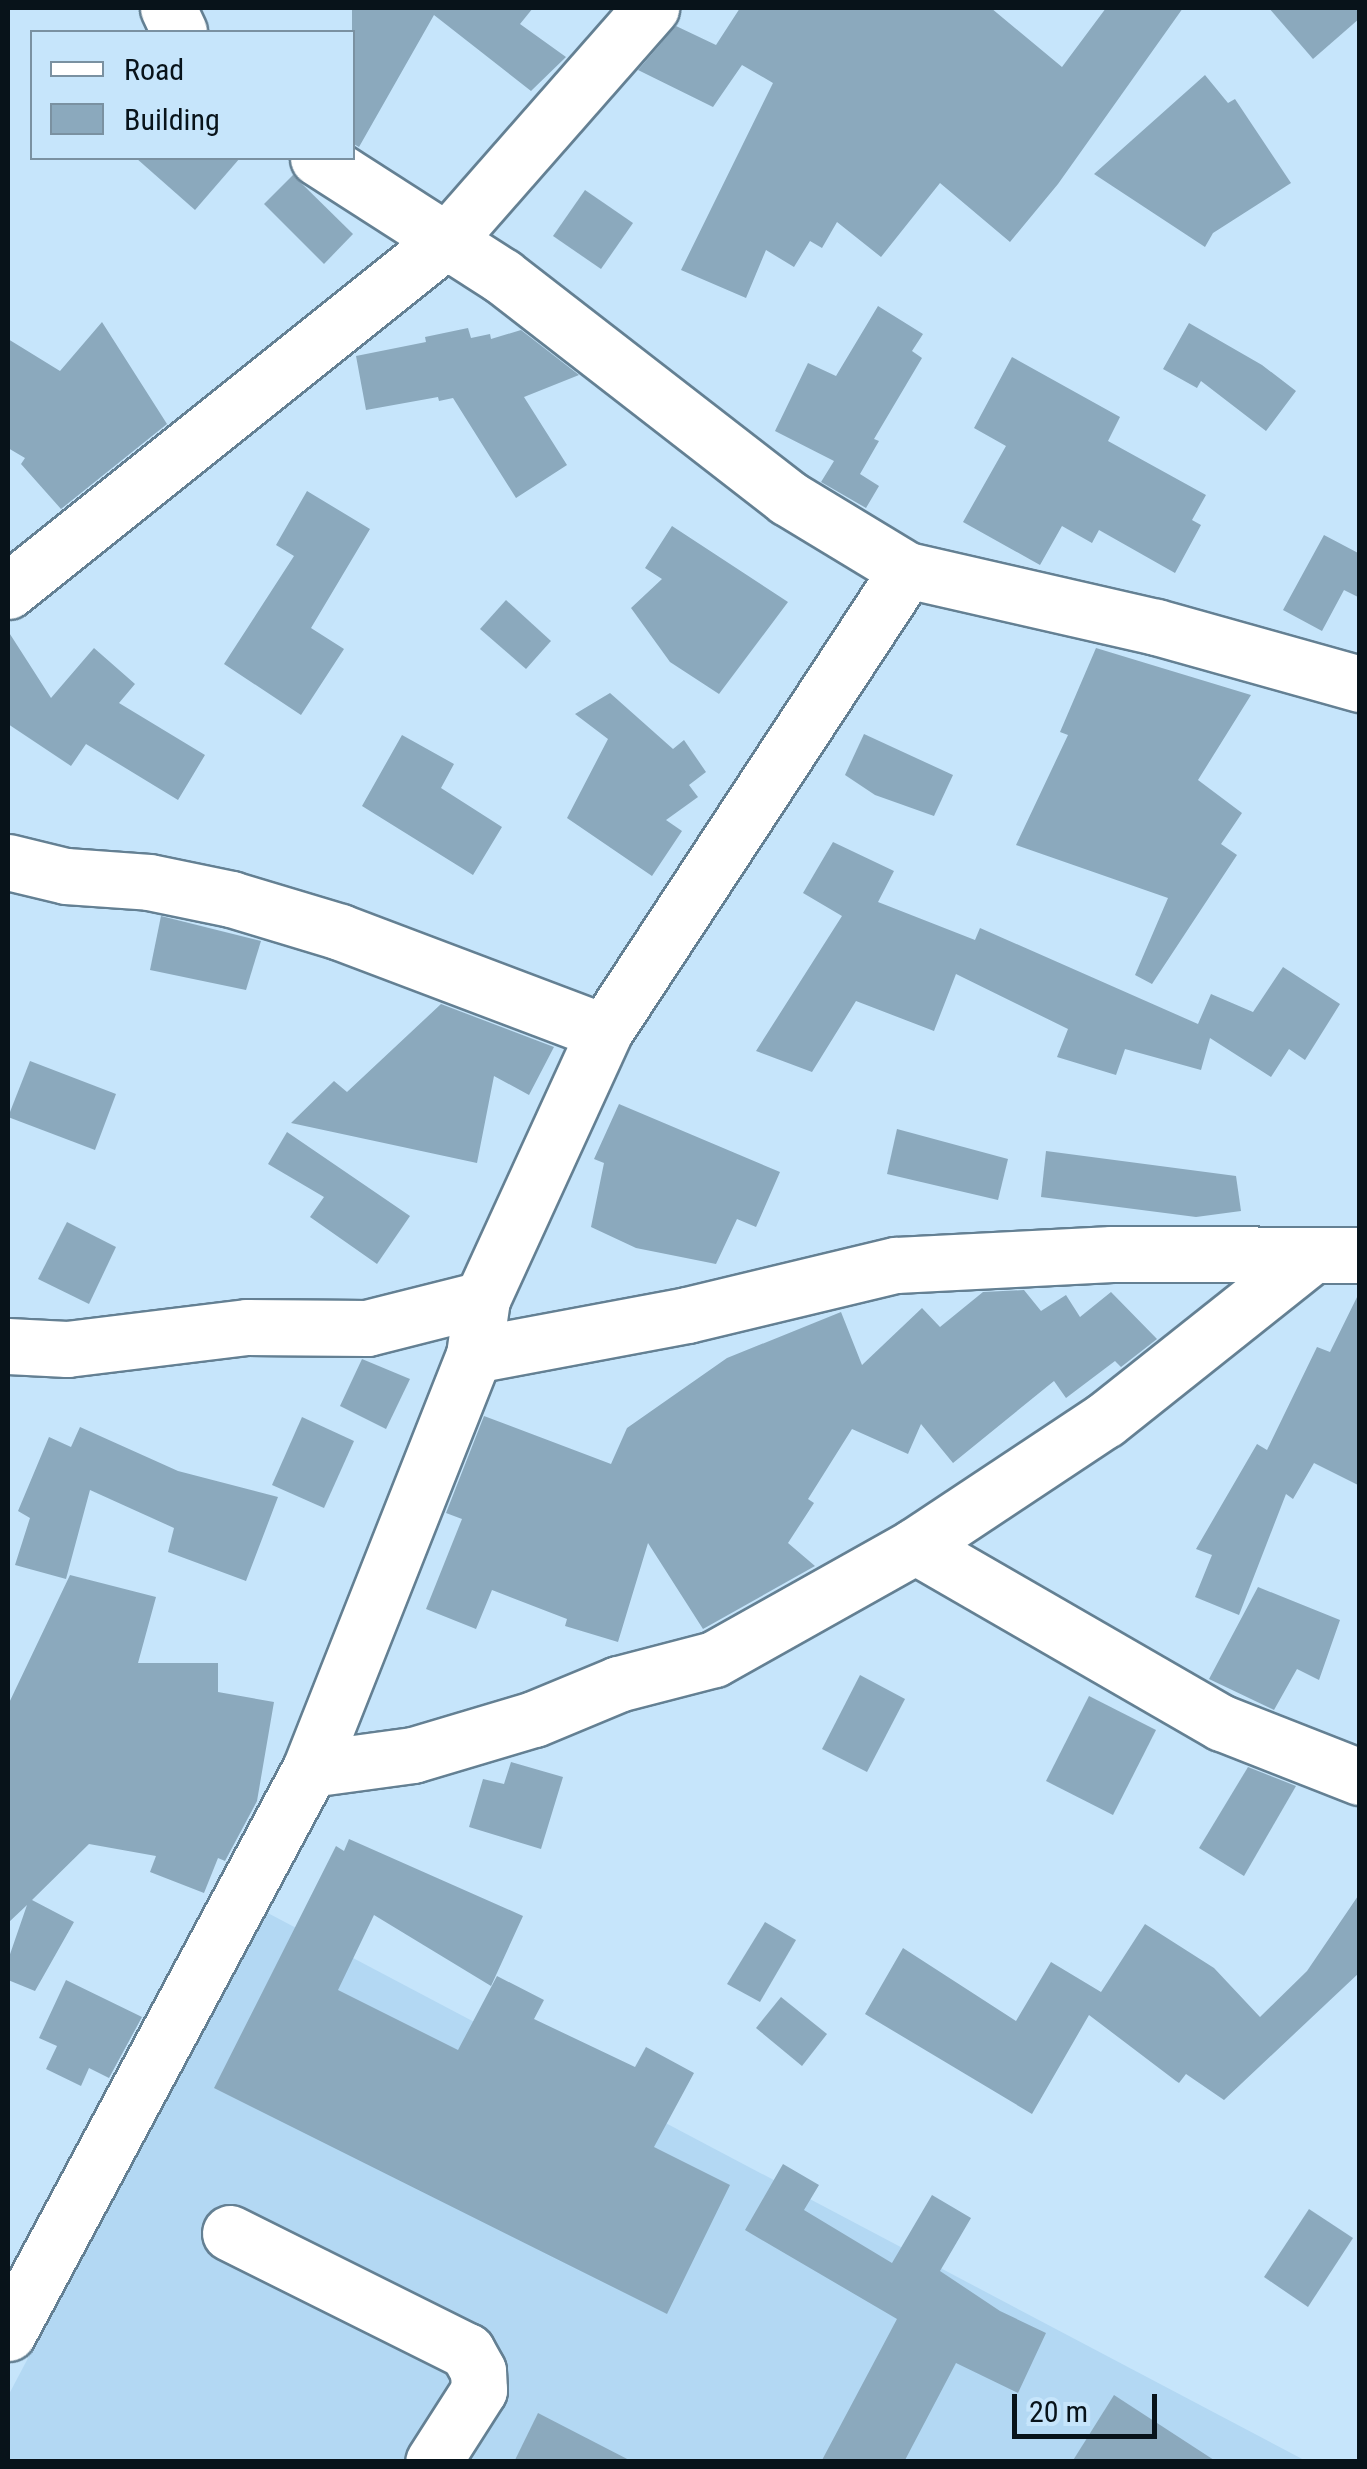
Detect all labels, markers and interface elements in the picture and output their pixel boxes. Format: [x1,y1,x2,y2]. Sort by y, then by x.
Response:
legend [30,30,355,160]
text: Road [124,52,184,87]
text: Building [124,102,220,137]
scale bar [1017,2374,1162,2436]
text: 20 m [1029,2394,1088,2429]

